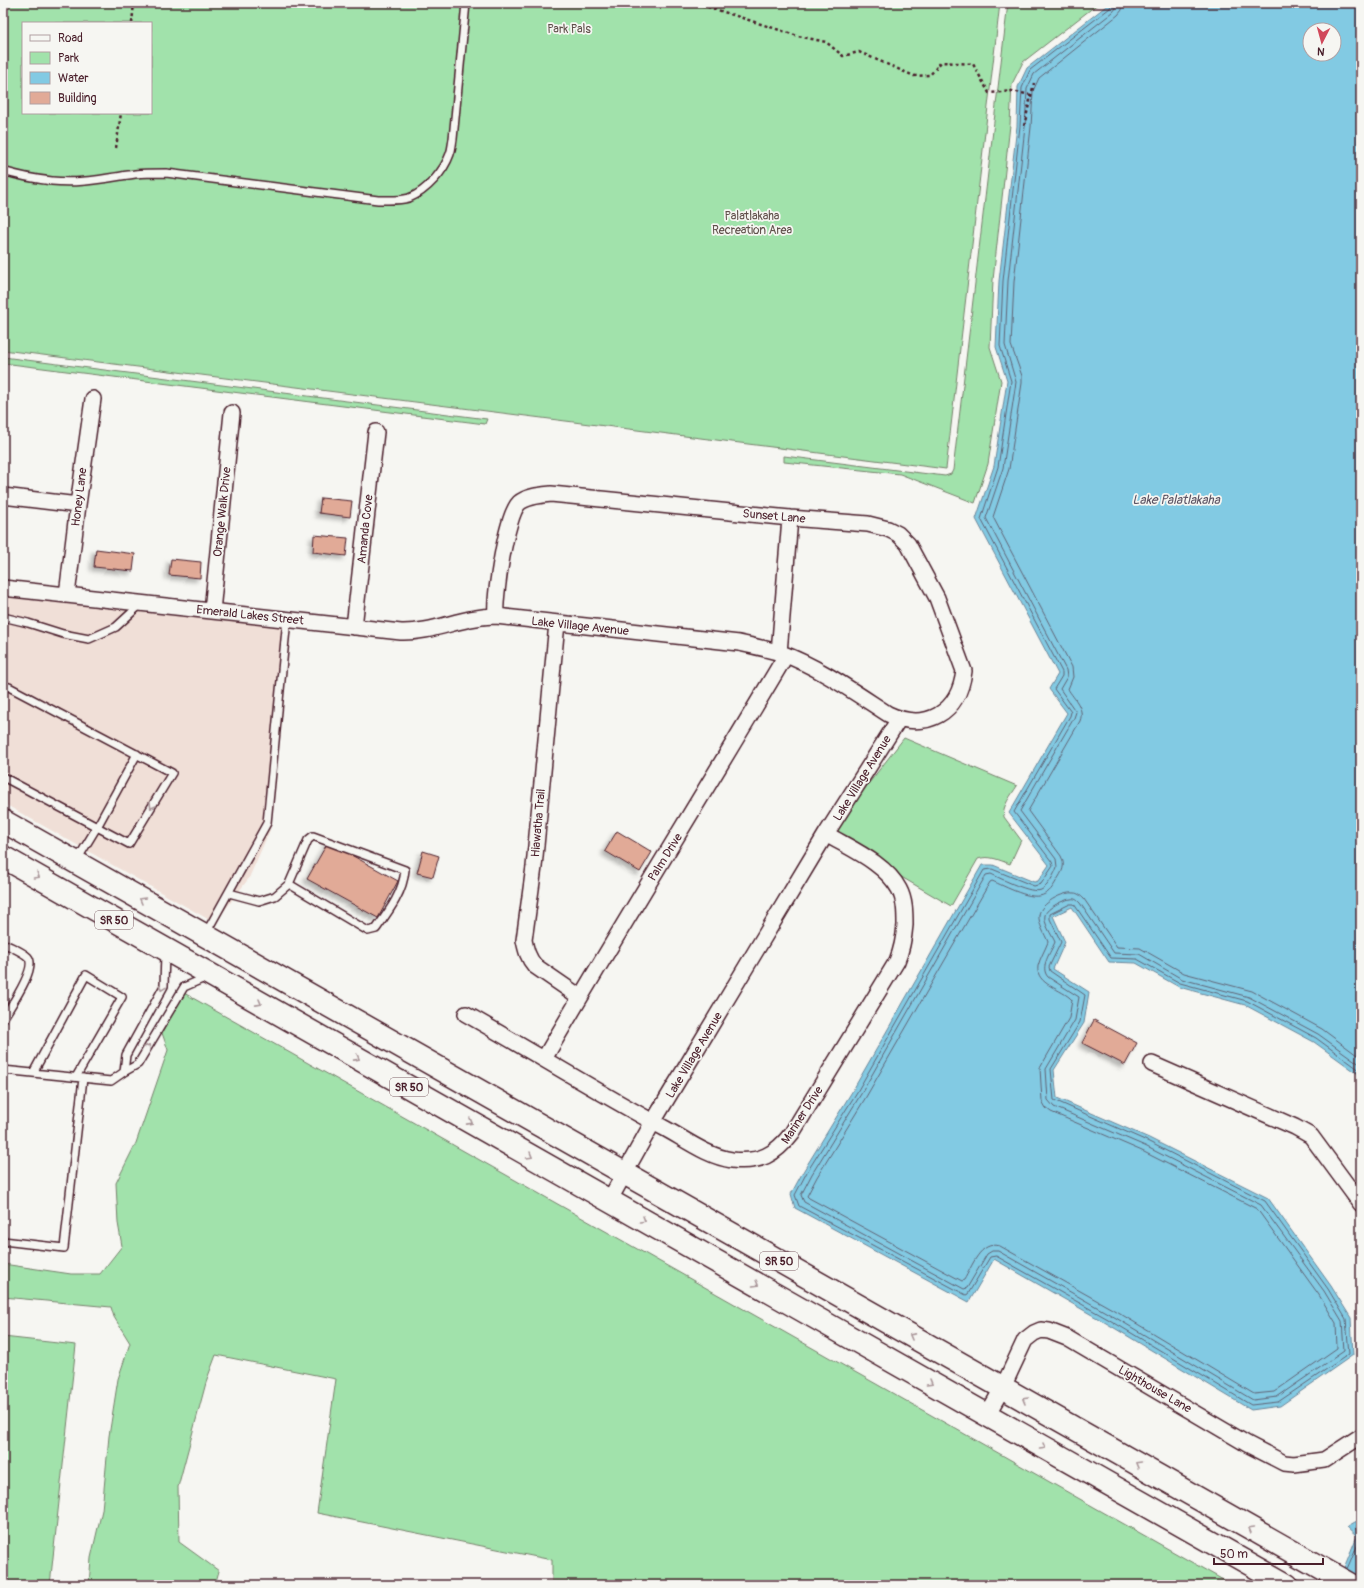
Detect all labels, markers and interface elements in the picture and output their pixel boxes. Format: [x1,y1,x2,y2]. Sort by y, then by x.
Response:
legend [22,22,152,114]
park label: Park Pals [547,22,591,37]
north arrow [1302,22,1342,62]
text: Road [58,31,83,46]
text: N [1316,45,1325,58]
text: Park [58,51,79,66]
text: Water [58,71,89,86]
text: Building [58,91,97,106]
park label: Palatlakaha Recreation Area [712,209,792,238]
street label: Orange Walk Drive [210,466,235,558]
street label: Honey Lane [68,467,91,527]
water label: Lake Palatlakaha [1132,492,1221,508]
street label: Amanda Cove [354,494,377,564]
street label: Sunset Lane [742,506,806,527]
street label: Emerald Lakes Street [196,602,304,629]
street label: Lake Village Avenue [530,614,630,639]
street label: Lake Village Avenue [830,733,895,824]
street label: Hiawatha Trail [528,788,549,858]
one-way arrow [149,802,156,809]
street label: Palm Drive [645,831,686,884]
one-way arrow [33,872,40,879]
one-way arrow [139,897,146,904]
road number: SR 50 [95,911,133,929]
one-way arrow [158,984,167,991]
one-way arrow [255,998,263,1005]
street label: Lake Village Avenue [663,1009,726,1101]
one-way arrow [144,1044,151,1051]
one-way arrow [353,1053,360,1060]
road number: SR 50 [390,1078,428,1096]
street label: Mariner Drive [778,1084,827,1147]
one-way arrow [466,1117,473,1124]
one-way arrow [526,1151,533,1158]
one-way arrow [639,1215,646,1223]
road number: SR 50 [760,1252,798,1270]
one-way arrow [752,1280,759,1287]
one-way arrow [909,1333,916,1341]
street label: Lighthouse Lane [1115,1362,1194,1417]
one-way arrow [926,1378,933,1385]
one-way arrow [1022,1398,1029,1405]
one-way arrow [1039,1442,1047,1449]
one-way arrow [1135,1462,1142,1469]
one-way arrow [1248,1526,1255,1533]
scale bar [1214,1540,1323,1566]
text: 50 m [1220,1547,1248,1562]

